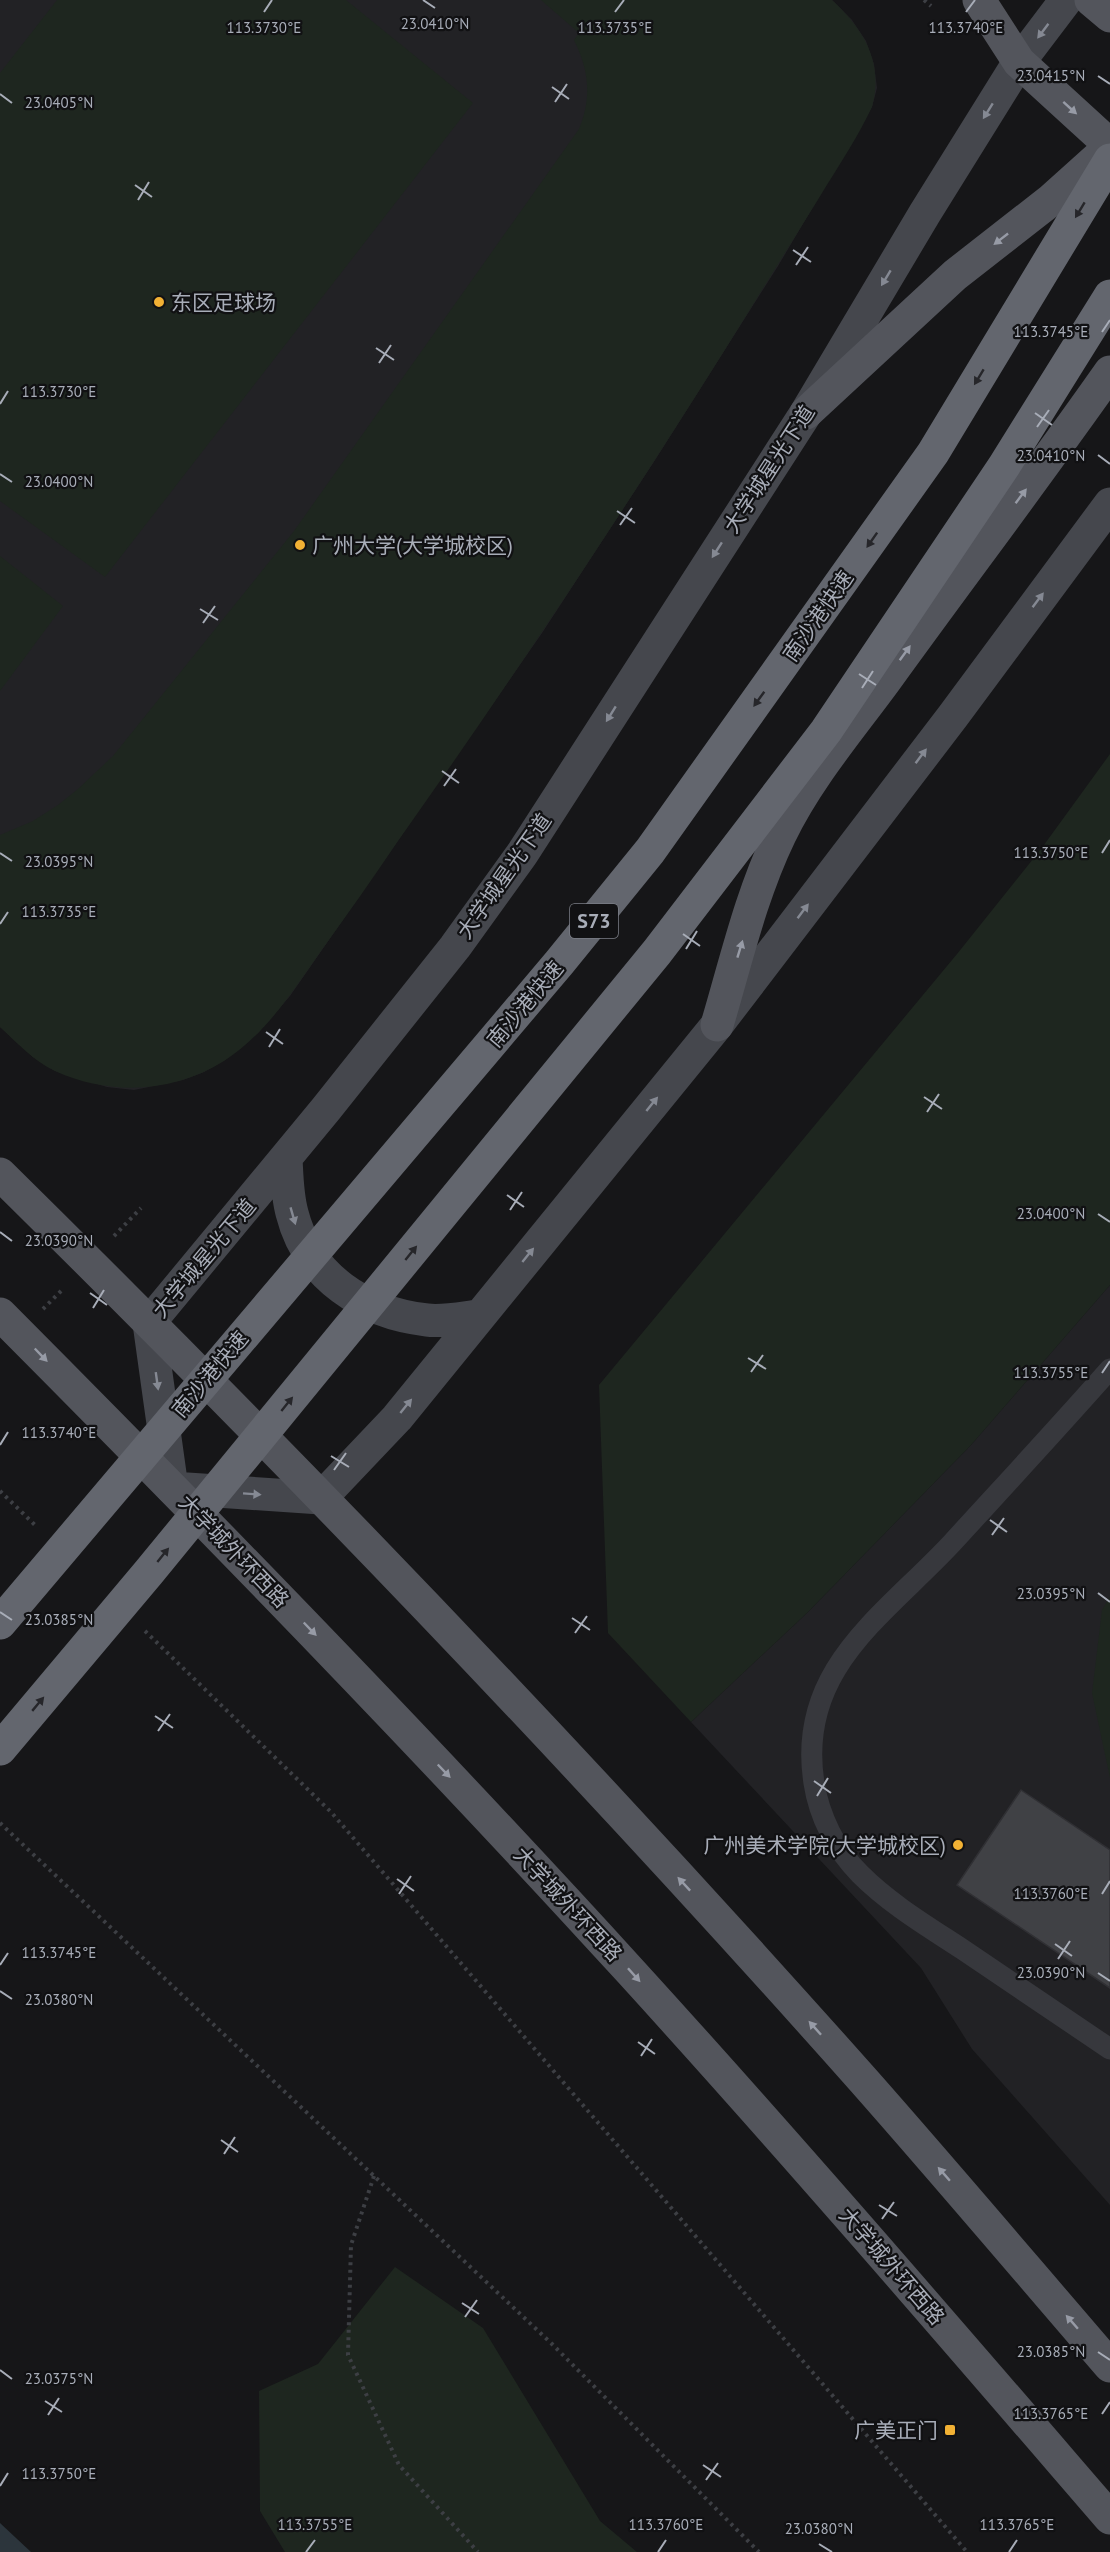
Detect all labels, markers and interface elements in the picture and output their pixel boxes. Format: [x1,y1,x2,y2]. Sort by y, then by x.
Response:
text: 23.0410°N [401,14,469,33]
text: 113.3730°E [227,18,301,37]
text: 113.3735°E [578,18,652,37]
text: 113.3740°E [929,18,1003,37]
one-way arrow [1036,23,1049,39]
text: 23.0415°N [1017,66,1085,85]
text: 23.0405°N [25,93,93,112]
one-way arrow [1062,101,1077,114]
one-way arrow [983,103,994,120]
one-way arrow [1075,202,1086,218]
one-way arrow [993,232,1009,245]
one-way arrow [881,270,892,286]
place label: 东区足球场 [171,289,276,316]
marker: 东区足球场 [152,295,166,309]
text: 113.3745°E [1014,322,1088,341]
one-way arrow [973,369,984,385]
text: 113.3730°E [22,382,96,401]
street label: 大学城星光下道 [718,400,820,538]
text: 23.0410°N [1017,446,1085,465]
text: 23.0400°N [25,472,93,491]
one-way arrow [1015,488,1028,504]
one-way arrow [866,531,878,547]
place label: 广州大学(大学城校区) [312,532,513,559]
marker: 广州大学(大学城校区) [293,538,307,552]
one-way arrow [712,542,723,559]
street label: 南沙港快速 [777,565,859,667]
one-way arrow [1032,593,1044,608]
one-way arrow [899,645,911,661]
one-way arrow [753,690,765,706]
one-way arrow [606,706,617,722]
one-way arrow [915,749,927,764]
street label: 大学城星光下道 [451,808,557,944]
text: 113.3750°E [1014,843,1088,862]
text: 23.0395°N [25,852,93,871]
text: 113.3735°E [22,902,96,921]
road number: S73 [570,904,618,938]
one-way arrow [797,904,809,920]
one-way arrow [736,940,745,958]
street label: 南沙港快速 [481,955,569,1053]
one-way arrow [645,1097,658,1112]
street label: 大学城星光下道 [146,1193,262,1323]
text: 23.0400°N [1017,1204,1085,1223]
one-way arrow [289,1207,298,1225]
text: 23.0390°N [25,1231,93,1250]
one-way arrow [404,1246,417,1261]
one-way arrow [522,1247,534,1262]
street label: 南沙港快速 [166,1325,254,1423]
one-way arrow [34,1348,48,1362]
text: 113.3755°E [1014,1363,1088,1382]
one-way arrow [153,1372,162,1391]
one-way arrow [280,1397,293,1412]
one-way arrow [399,1399,412,1414]
text: 113.3740°E [22,1423,96,1442]
street label: 大学城外环西路 [173,1489,295,1613]
one-way arrow [242,1489,261,1498]
one-way arrow [156,1547,169,1562]
text: 23.0395°N [1017,1584,1085,1603]
text: 23.0385°N [25,1610,93,1629]
one-way arrow [303,1622,317,1637]
one-way arrow [31,1696,44,1712]
one-way arrow [437,1763,451,1777]
place label: 广州美术学院(大学城校区) [703,1832,946,1859]
marker: 广州美术学院(大学城校区) [951,1838,965,1852]
street label: 大学城外环西路 [508,1841,628,1967]
one-way arrow [677,1876,691,1891]
text: 113.3760°E [1014,1884,1088,1903]
text: 113.3745°E [22,1943,96,1962]
text: 23.0390°N [1017,1963,1085,1982]
one-way arrow [627,1968,641,1983]
text: 23.0380°N [25,1990,93,2009]
one-way arrow [809,2021,822,2036]
one-way arrow [938,2167,951,2182]
street label: 大学城外环西路 [834,2202,950,2330]
one-way arrow [1066,2315,1079,2330]
text: 23.0385°N [1017,2342,1085,2361]
text: 23.0375°N [25,2369,93,2388]
text: 113.3765°E [1014,2404,1088,2423]
place label: 广美正门 [854,2417,938,2444]
marker: 广美正门 [943,2423,957,2437]
text: 113.3750°E [22,2464,96,2483]
text: 113.3755°E [278,2515,352,2534]
text: 113.3760°E [629,2515,703,2534]
text: 113.3765°E [980,2515,1054,2534]
text: 23.0380°N [785,2519,853,2538]

